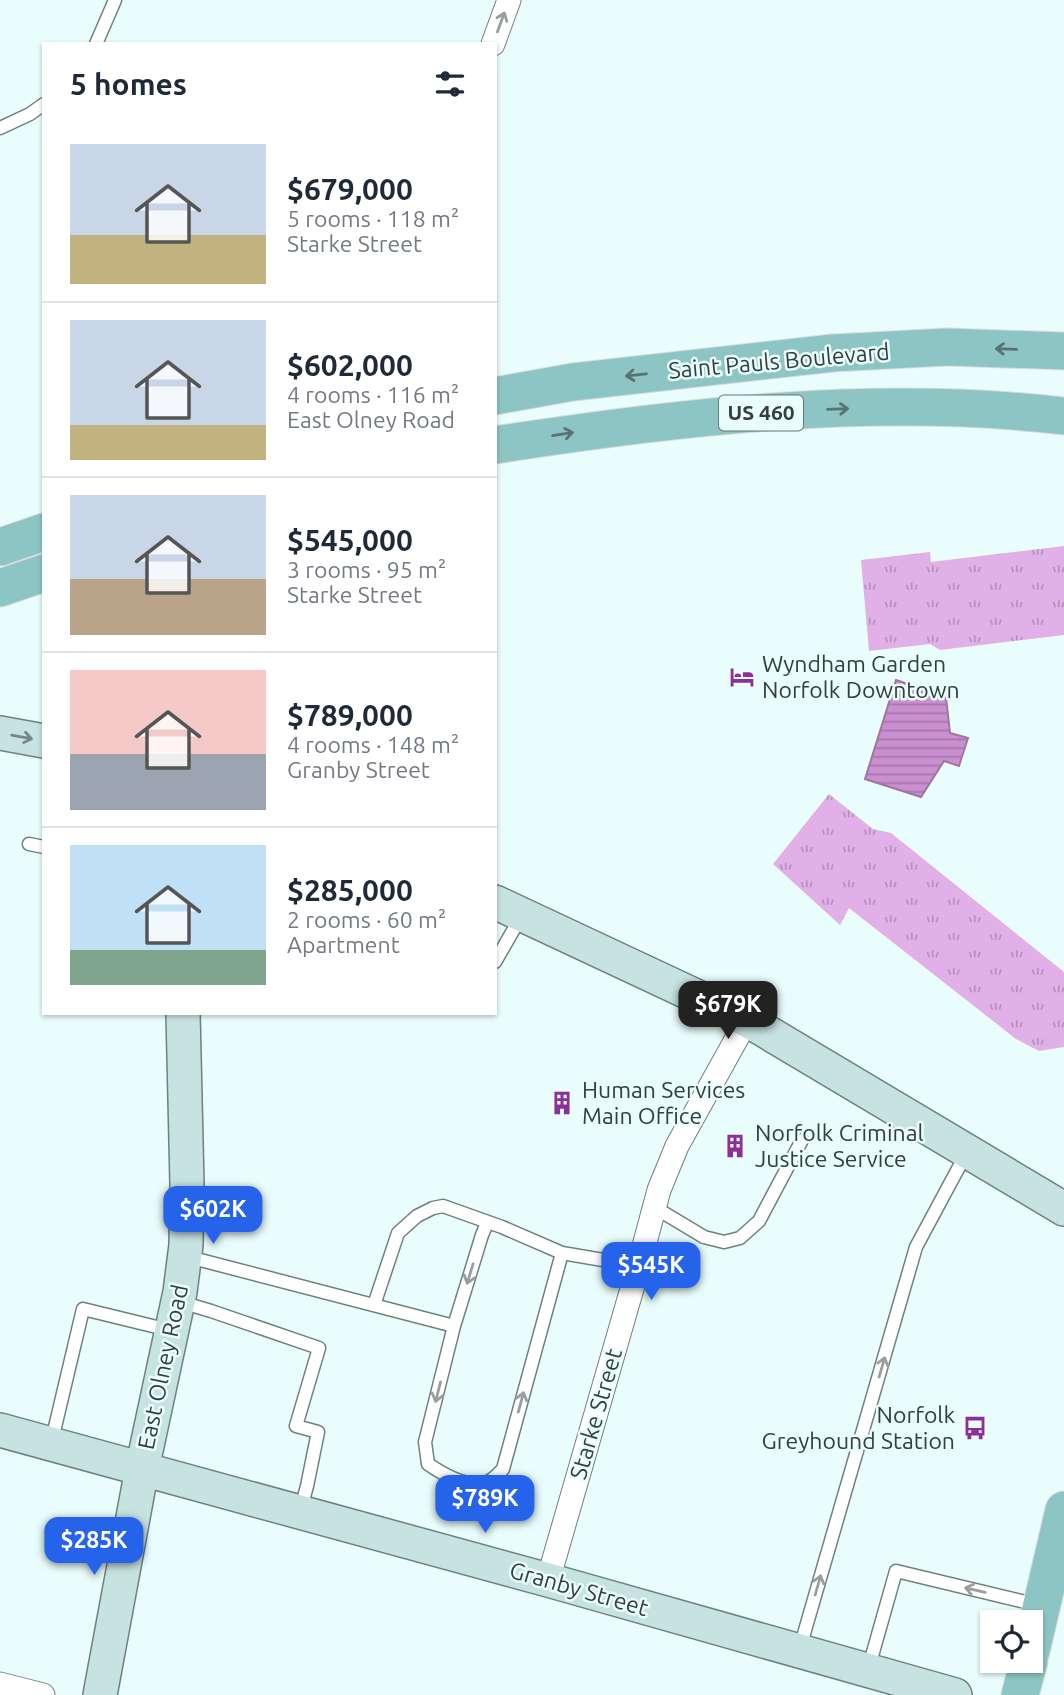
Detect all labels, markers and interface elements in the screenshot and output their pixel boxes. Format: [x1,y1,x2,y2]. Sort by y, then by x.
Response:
one-way arrow [496,11,508,33]
icon: filters [431,65,469,103]
text: 5 homes [70,67,187,101]
icon: home [126,172,210,256]
text: $679,000 [287,172,413,206]
text: 5 rooms · 118 m² [287,206,459,231]
text: Starke Street [287,231,422,256]
street label: Saint Pauls Boulevard [667,338,891,383]
one-way arrow [995,342,1018,355]
icon: home [126,348,210,432]
text: $602,000 [287,348,413,382]
one-way arrow [625,368,647,381]
text: 4 rooms · 116 m² [287,382,459,407]
road number: US 460 [719,396,803,430]
one-way arrow [826,403,849,416]
text: East Olney Road [287,407,455,432]
one-way arrow [551,427,574,440]
icon: home [126,523,210,607]
text: $545,000 [287,523,413,557]
text: 3 rooms · 95 m² [287,557,446,582]
text: Starke Street [287,582,422,607]
place label: Wyndham Garden Norfolk Downtown [762,651,960,702]
hotel icon: Wyndham Garden Norfolk Downtown [728,663,756,691]
icon: home [126,698,210,782]
text: $789,000 [287,698,413,732]
one-way arrow [10,730,33,744]
text: 4 rooms · 148 m² [287,732,459,757]
text: Granby Street [287,757,430,782]
icon: home [126,873,210,957]
text: $285,000 [287,873,413,907]
text: 2 rooms · 60 m² [287,907,446,932]
text: Apartment [287,932,400,957]
pin: $679K [679,982,777,1041]
text: $679K [694,991,762,1016]
place label: Human Services Main Office [582,1077,745,1128]
building icon: Human Services Main Office [548,1089,576,1117]
place label: Norfolk Criminal Justice Service [755,1120,924,1171]
building icon: Norfolk Criminal Justice Service [721,1132,749,1160]
pin: $602K [164,1186,262,1246]
text: $602K [179,1196,247,1221]
pin: $545K [602,1242,700,1302]
text: $545K [617,1252,685,1277]
one-way arrow [462,1263,475,1285]
street label: East Olney Road [133,1282,192,1452]
street label: Starke Street [565,1346,626,1482]
one-way arrow [876,1356,889,1378]
one-way arrow [431,1380,444,1403]
one-way arrow [516,1391,529,1413]
place label: Norfolk Greyhound Station [762,1402,955,1453]
bus stop icon: Norfolk Greyhound Station [961,1414,989,1442]
pin: $789K [436,1476,534,1535]
text: $789K [451,1485,519,1510]
pin: $285K [45,1518,143,1577]
text: $285K [60,1527,128,1552]
street label: Granby Street [507,1557,651,1620]
one-way arrow [812,1575,825,1597]
one-way arrow [964,1583,987,1596]
map controls [980,1610,1043,1673]
button: locate [980,1610,1043,1673]

